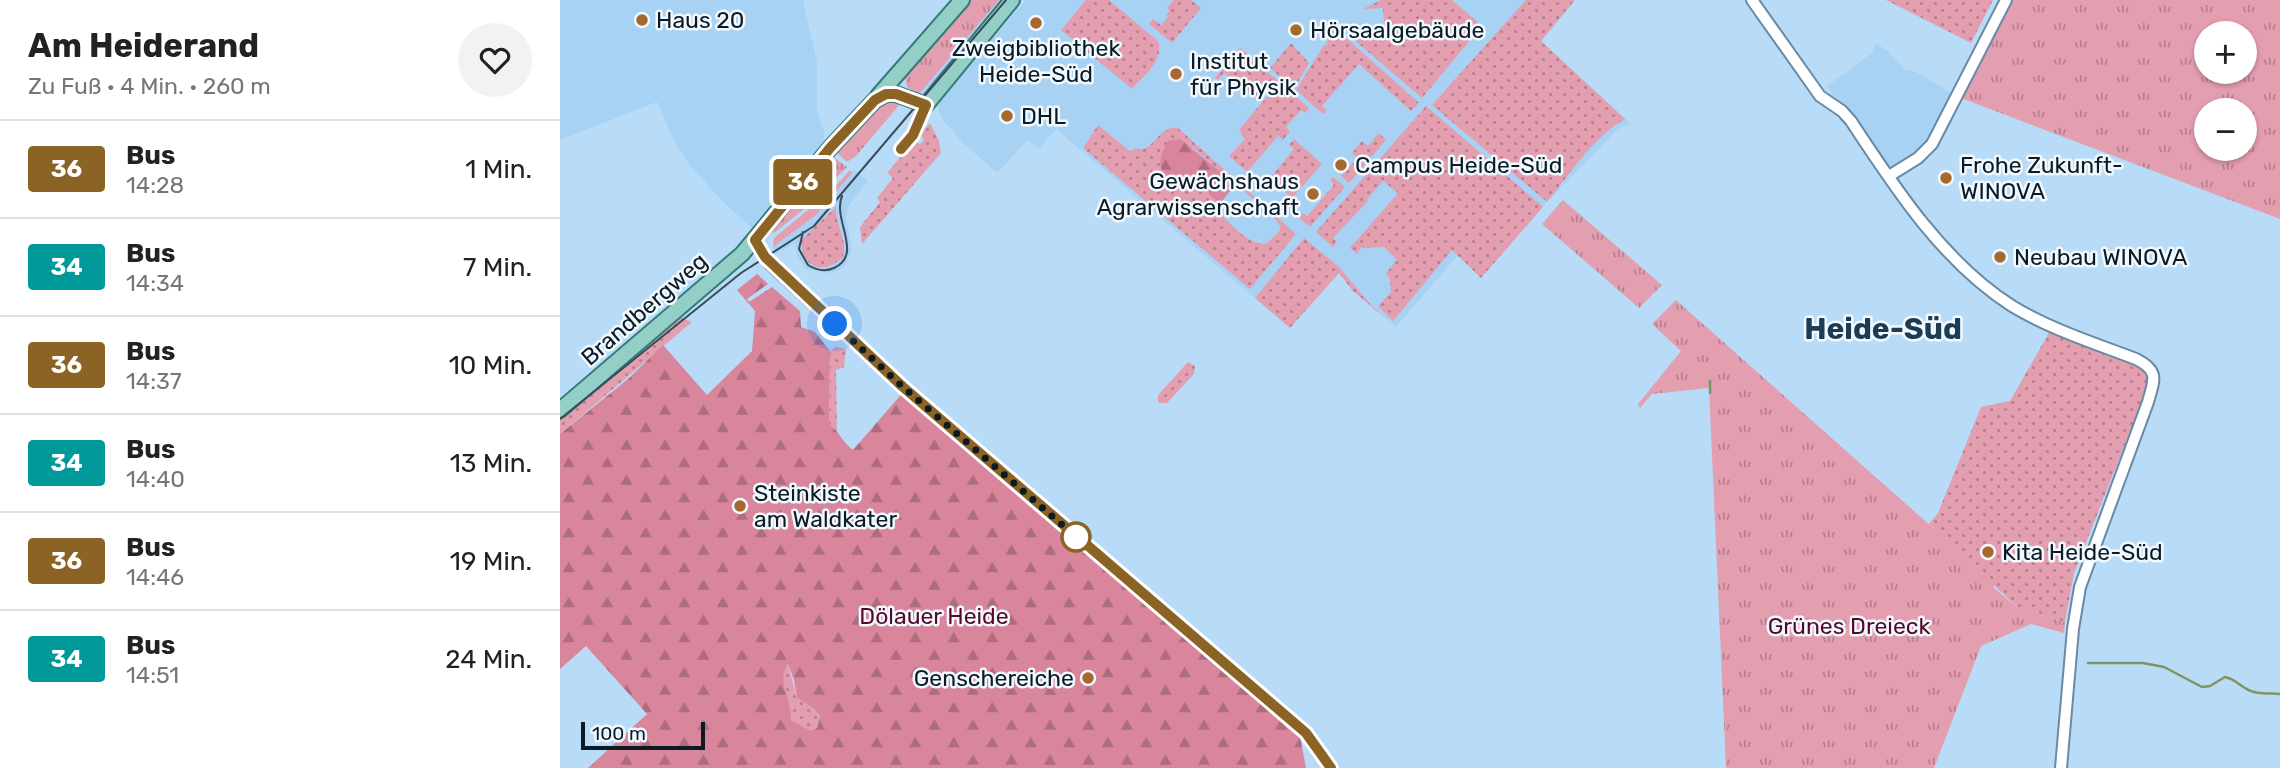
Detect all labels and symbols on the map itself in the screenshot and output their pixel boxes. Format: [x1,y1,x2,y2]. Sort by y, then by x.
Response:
place label: Haus 20 [656,6,744,34]
marker: Haus 20 [634,12,650,28]
marker: Zweigbibliothek Heide-Süd [1028,15,1044,31]
place label: Hörsaalgebäude [1310,16,1484,44]
marker: Hörsaalgebäude [1288,22,1304,38]
place label: Zweigbibliothek Heide-Süd [952,34,1120,88]
place label: Institut für Physik [1190,47,1297,101]
marker: Institut für Physik [1168,66,1184,82]
place label: DHL [1021,102,1066,130]
marker: DHL [999,108,1015,124]
place label: Campus Heide-Süd [1355,151,1562,179]
place label: Frohe Zukunft- WINOVA [1960,151,2123,205]
marker: Campus Heide-Süd [1333,157,1349,173]
line badge: 36 [772,159,834,205]
place label: Gewächshaus Agrarwissenschaft [1097,167,1299,221]
marker: Frohe Zukunft- WINOVA [1938,170,1954,186]
marker: Gewächshaus Agrarwissenschaft [1305,186,1321,202]
place label: Neubau WINOVA [2014,243,2187,271]
street label: Brandbergweg [575,247,713,371]
marker: Neubau WINOVA [1992,249,2008,265]
your location [817,306,852,341]
district label: Heide-Süd [1804,311,1962,347]
place label: Steinkiste am Waldkater [754,479,897,533]
marker: Steinkiste am Waldkater [732,498,748,514]
unlabelled marker [1061,522,1091,552]
place label: Kita Heide-Süd [2002,538,2163,566]
marker: Kita Heide-Süd [1980,544,1996,560]
park label: Dölauer Heide [859,602,1009,630]
park label: Grünes Dreieck [1768,612,1930,640]
place label: Genschereiche [914,664,1074,692]
marker: Genschereiche [1080,670,1096,686]
scale bar [581,719,705,751]

